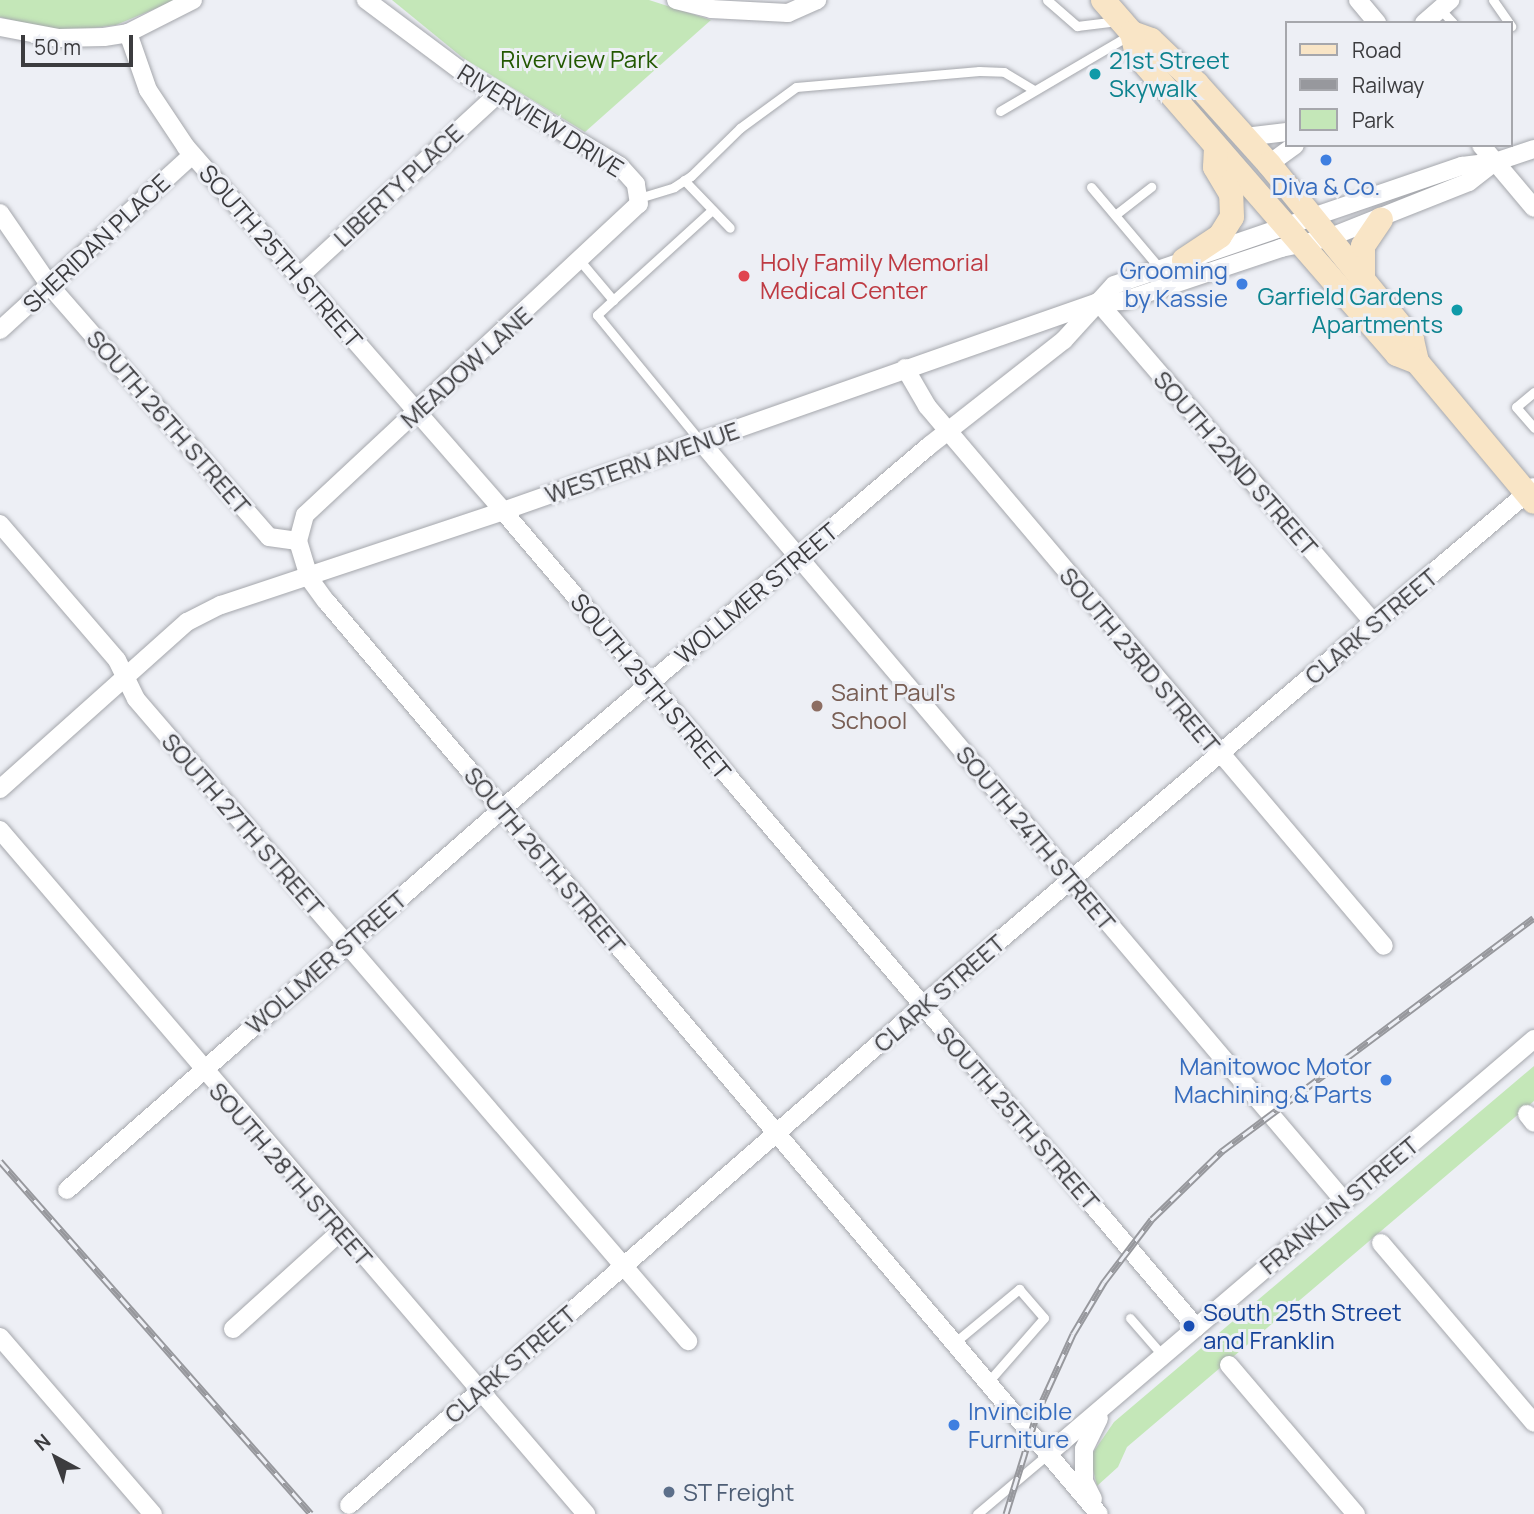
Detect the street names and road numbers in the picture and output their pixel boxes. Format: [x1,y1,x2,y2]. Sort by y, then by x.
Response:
street label: RIVERVIEW DRIVE [453,57,629,183]
street label: LIBERTY PLACE [327,118,469,252]
street label: SOUTH 25TH STREET [194,158,368,354]
street label: SHERIDAN PLACE [17,168,175,318]
street label: MEADOW LANE [394,301,538,433]
street label: SOUTH 26TH STREET [81,324,257,520]
street label: SOUTH 22ND STREET [1148,365,1324,561]
street label: WESTERN AVENUE [541,415,743,509]
street label: WOLLMER STREET [669,517,843,669]
street label: SOUTH 23RD STREET [1054,561,1226,759]
street label: CLARK STREET [1299,562,1443,690]
street label: SOUTH 25TH STREET [565,587,737,785]
street label: SOUTH 27TH STREET [156,727,330,921]
street label: SOUTH 24TH STREET [950,740,1122,936]
street label: SOUTH 26TH STREET [459,761,631,959]
street label: WOLLMER STREET [240,884,412,1040]
street label: CLARK STREET [867,928,1011,1058]
street label: SOUTH 25TH STREET [931,1020,1105,1216]
street label: SOUTH 28TH STREET [203,1076,379,1272]
street label: FRANKLIN STREET [1254,1130,1424,1280]
street label: CLARK STREET [438,1299,582,1429]

